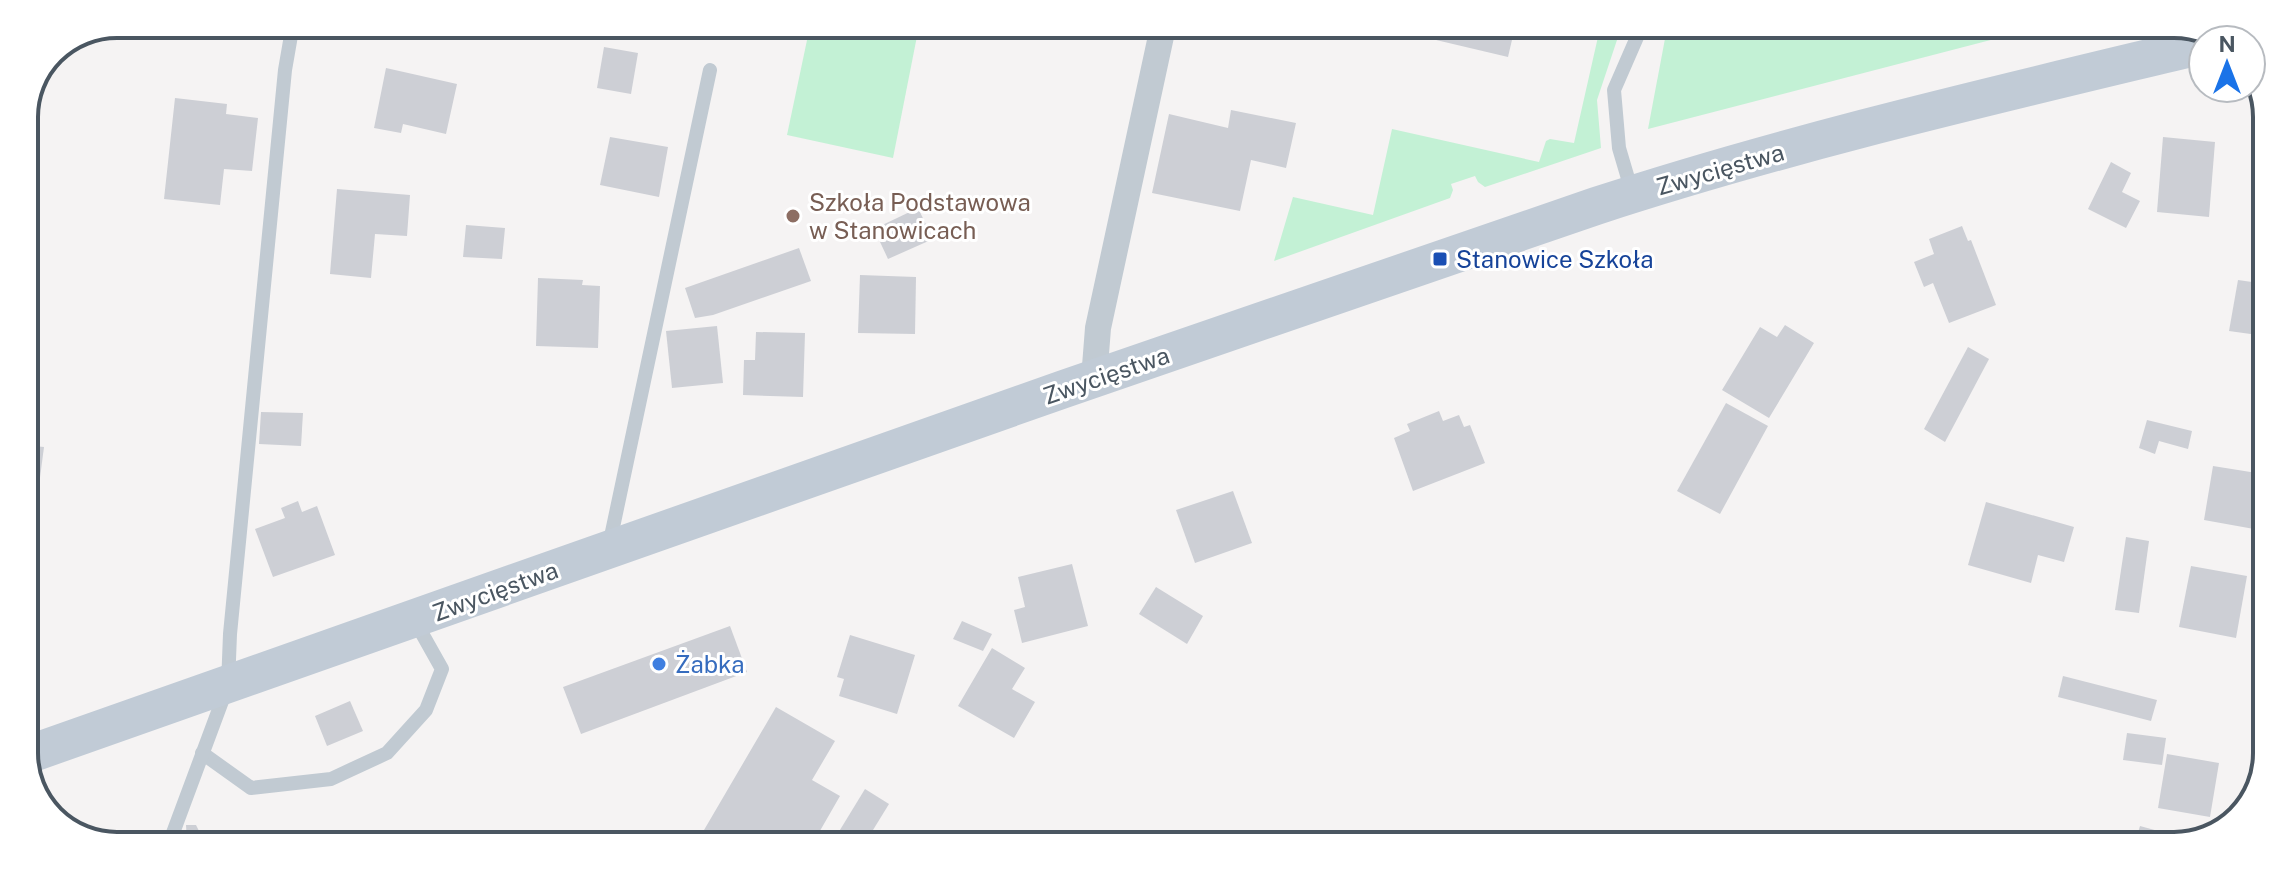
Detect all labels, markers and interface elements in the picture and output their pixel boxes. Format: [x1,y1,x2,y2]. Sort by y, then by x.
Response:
north arrow [2187,24,2267,104]
text: N [2218,31,2236,57]
street label: Zwycięstwa [1653,137,1787,201]
place label: Szkoła Podstawowa w Stanowicach [809,188,1031,244]
marker: Szkoła Podstawowa w Stanowicach [784,207,802,225]
place label: Stanowice Szkoła [1456,245,1654,273]
marker: Stanowice Szkoła [1431,250,1449,268]
street label: Zwycięstwa [1039,340,1173,410]
street label: Zwycięstwa [428,555,562,627]
place label: Żabka [675,650,744,678]
marker: Żabka [650,655,668,673]

